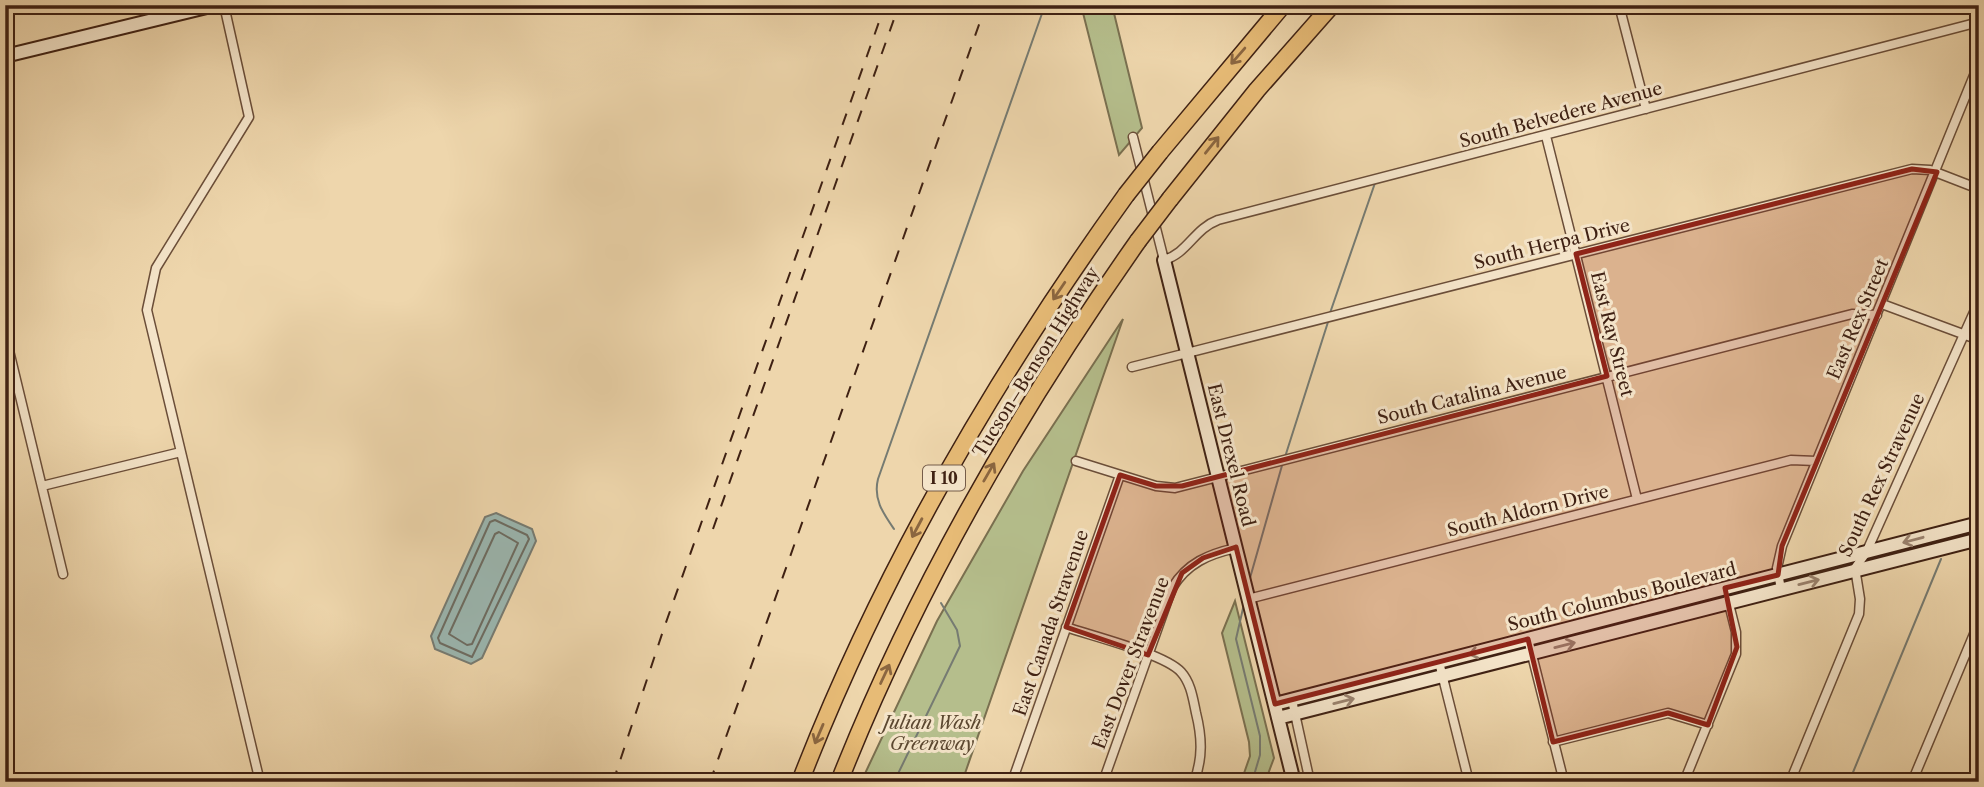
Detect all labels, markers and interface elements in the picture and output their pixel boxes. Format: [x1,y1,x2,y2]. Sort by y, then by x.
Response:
one-way arrow [1230,47,1246,65]
street label: South Belvedere Avenue [1457,77,1665,153]
one-way arrow [1204,136,1219,154]
street label: South Herpa Drive [1472,214,1632,274]
street label: East Rex Street [1823,255,1894,383]
street label: Tucson–Benson Highway [968,262,1104,461]
street label: East Ray Street [1586,269,1638,400]
one-way arrow [1051,281,1066,300]
street label: South Catalina Avenue [1375,361,1569,429]
street label: East Drexel Road [1203,381,1259,529]
street label: South Rex Stravenue [1834,390,1930,560]
one-way arrow [982,462,996,482]
road number: I 10 [923,466,965,491]
street label: South Aldorn Drive [1445,480,1611,542]
one-way arrow [909,517,923,538]
street label: East Canada Stravenue [1009,527,1093,719]
one-way arrow [1902,534,1924,547]
street label: South Columbus Boulevard [1505,558,1739,636]
street label: East Dover Stravenue [1088,574,1174,752]
one-way arrow [1797,575,1820,588]
one-way arrow [1553,638,1576,651]
one-way arrow [1468,646,1491,659]
one-way arrow [879,664,892,685]
one-way arrow [1332,694,1355,707]
park label: Julian Wash Greenway [878,712,981,755]
one-way arrow [812,722,825,744]

